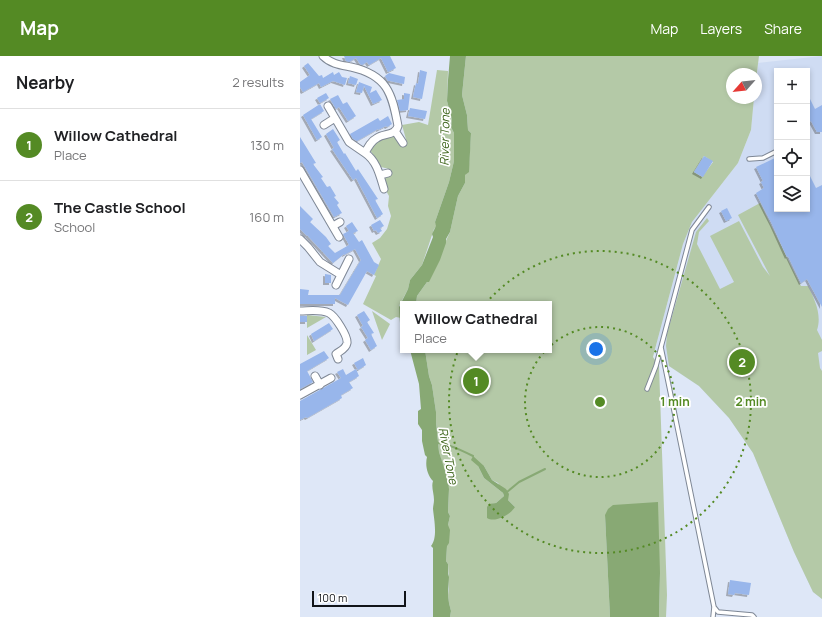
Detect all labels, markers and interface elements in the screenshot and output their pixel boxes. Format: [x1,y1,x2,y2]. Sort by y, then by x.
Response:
text: Map [20,15,59,41]
text: Map [650,19,678,38]
text: Layers [700,19,742,38]
text: Share [764,19,802,38]
north arrow [726,68,762,104]
map controls [774,68,810,212]
button: + [774,68,810,104]
text: Nearby [16,71,74,94]
text: 2 results [232,73,284,91]
button: − [774,104,810,140]
water label: River Tone [436,107,454,166]
text: Willow Cathedral [54,125,178,146]
text: 1 [26,136,32,154]
text: 130 m [250,136,284,154]
button: locate [774,140,810,176]
text: Place [54,146,87,164]
button: layers [774,176,810,212]
text: The Castle School [54,197,186,218]
text: 2 [25,208,33,226]
text: 160 m [249,208,284,226]
text: School [54,218,95,236]
popup [400,301,552,353]
text: Willow Cathedral [414,308,538,329]
text: Place [414,329,447,347]
your location [586,339,606,359]
pin: 2 [729,347,755,377]
pin: 1 [463,366,489,396]
text: 1 min [660,393,690,410]
text: 2 min [735,393,767,410]
centre of rings [593,395,607,409]
water label: River Tone [435,426,462,487]
scale bar [312,589,406,608]
text: 100 m [318,590,347,605]

